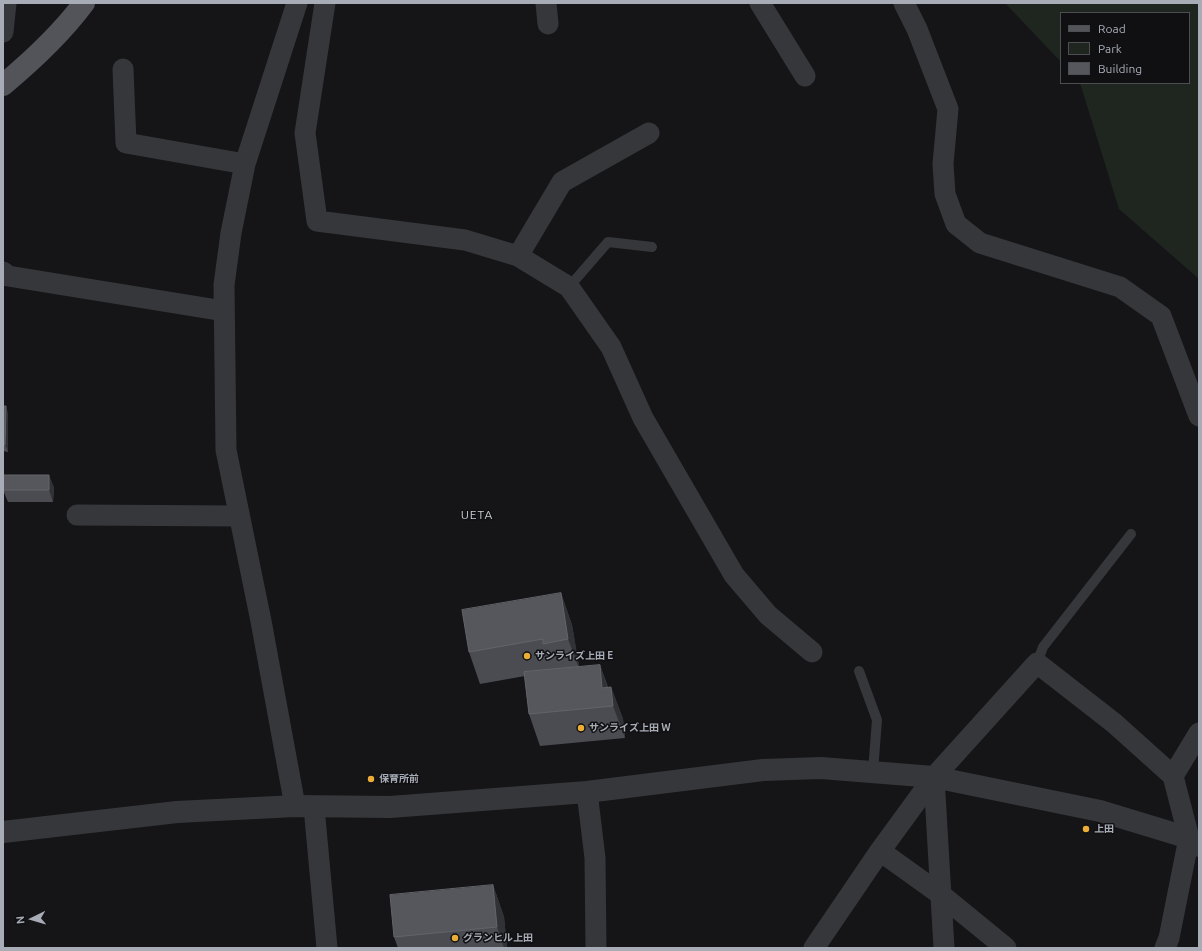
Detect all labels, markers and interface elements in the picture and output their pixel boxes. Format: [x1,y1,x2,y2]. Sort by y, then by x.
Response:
legend [1060,12,1190,84]
text: Road [1098,22,1126,35]
text: Park [1098,42,1122,55]
text: Building [1098,62,1142,75]
district label: UETA [461,508,493,522]
place label: サンライズ上田 E [535,650,613,662]
marker: サンライズ上田 E [522,651,532,661]
place label: サンライズ上田 W [589,722,671,734]
marker: サンライズ上田 W [576,723,586,733]
place label: 保育所前 [379,773,419,785]
marker: 保育所前 [366,774,376,784]
place label: 上田 [1094,823,1114,835]
marker: 上田 [1081,824,1091,834]
north arrow [12,899,52,939]
text: N [14,915,26,925]
place label: グランヒル上田 [463,932,533,944]
marker: グランヒル上田 [450,933,460,943]

